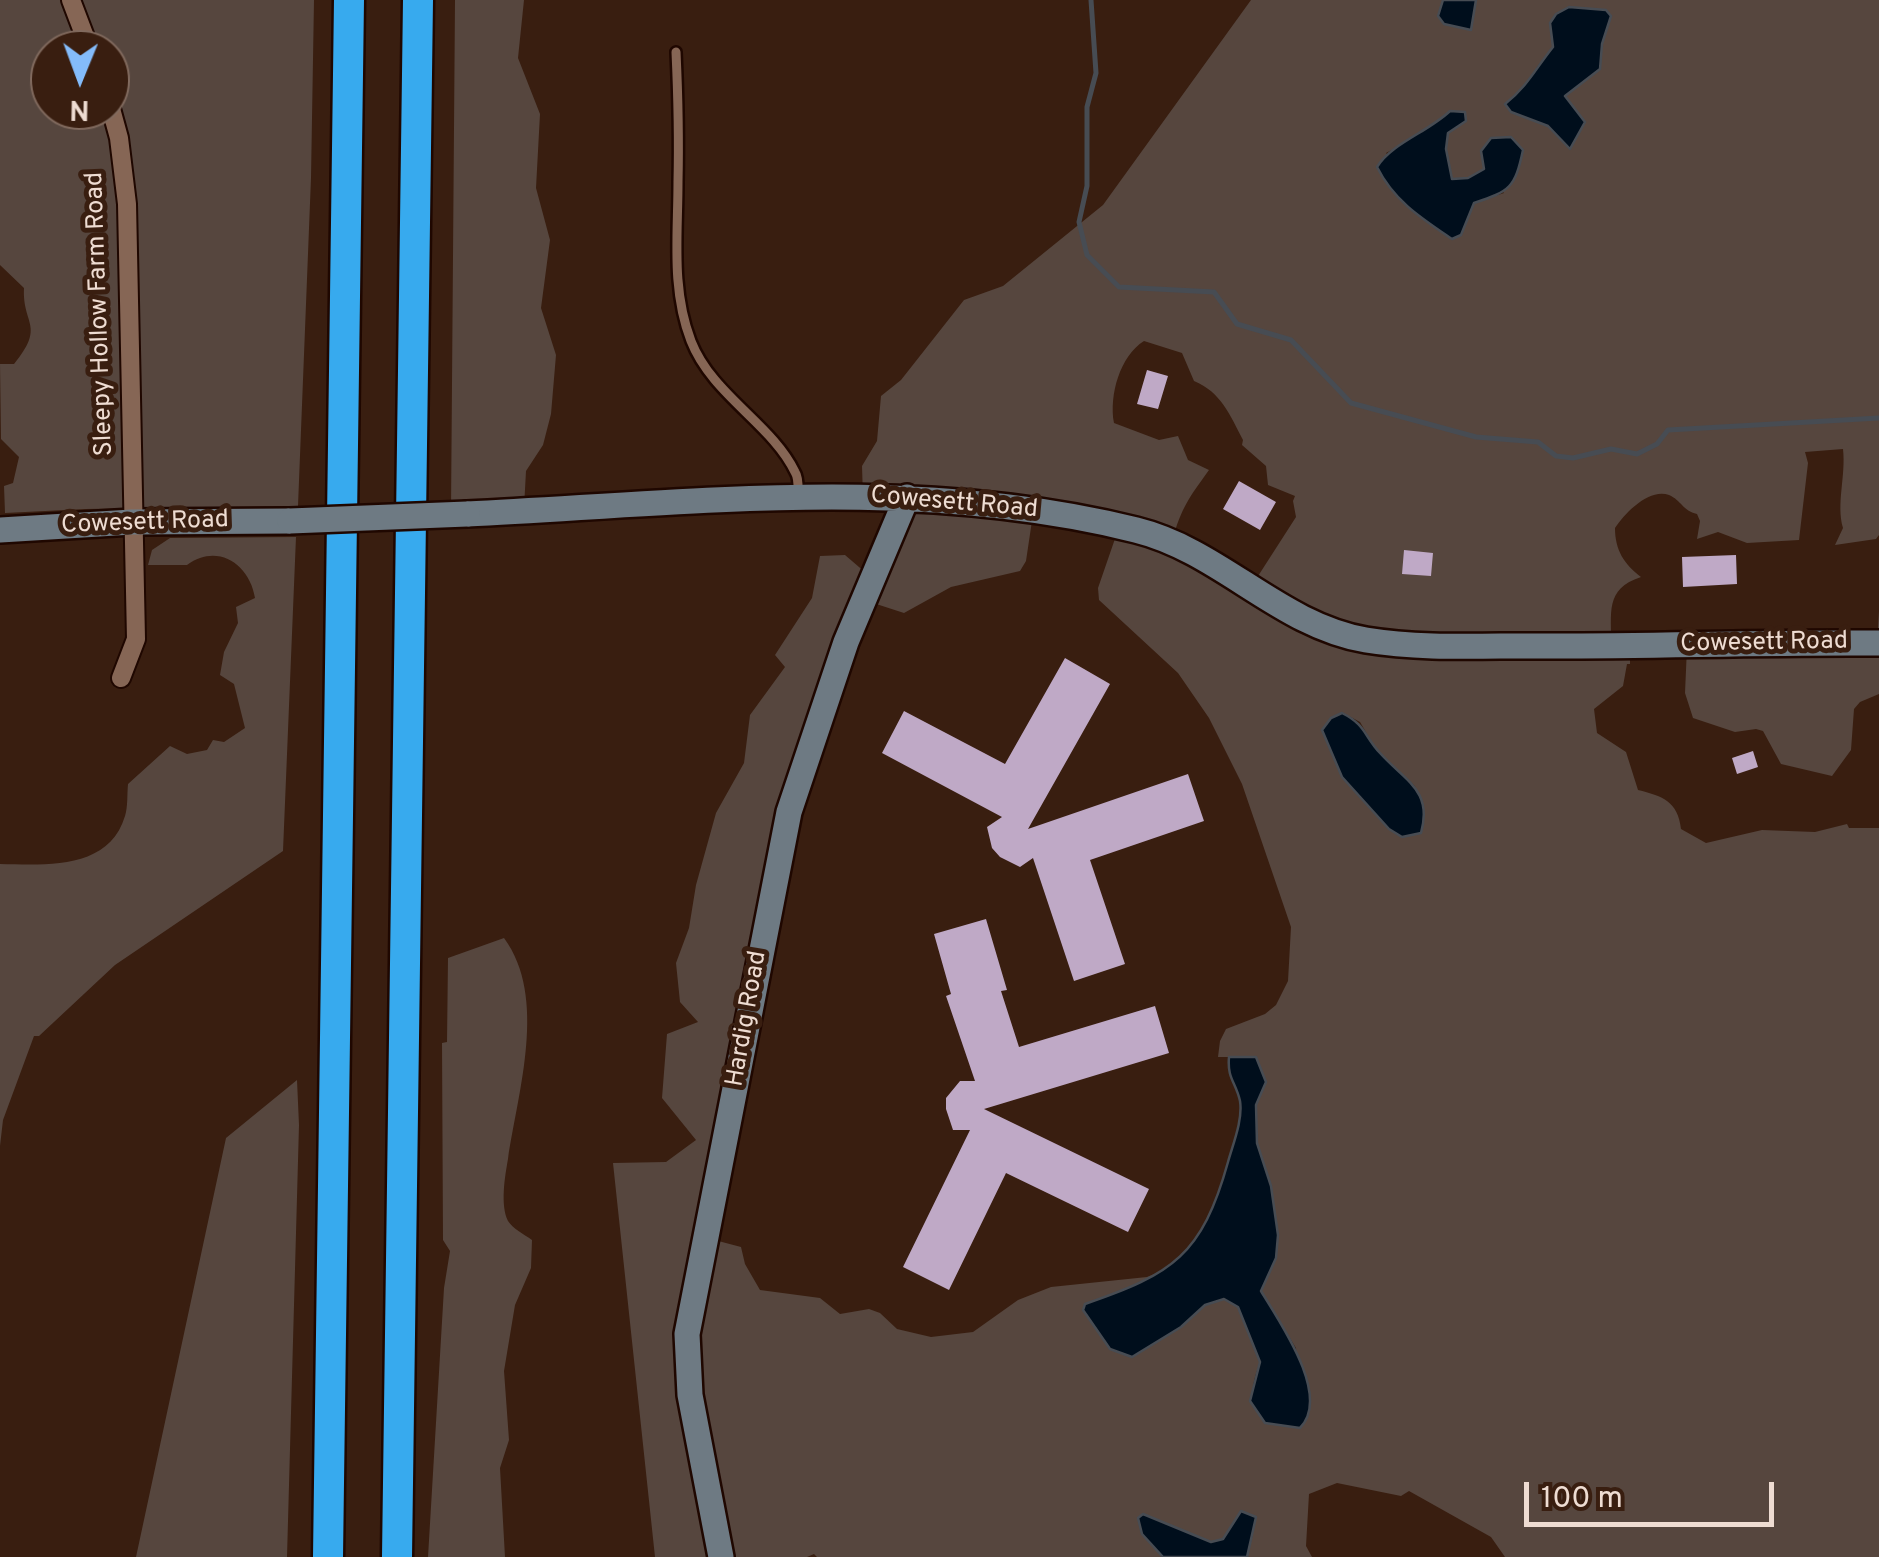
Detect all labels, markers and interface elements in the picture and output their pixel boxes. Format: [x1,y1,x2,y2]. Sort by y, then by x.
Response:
north arrow [30,30,130,130]
text: N [69,90,90,126]
street label: Sleepy Hollow Farm Road [81,171,121,457]
street label: Cowesett Road [869,482,1039,526]
street label: Cowesett Road [61,506,229,542]
street label: Cowesett Road [1680,628,1848,660]
street label: Hardig Road [721,949,775,1089]
scale bar [1529,1462,1779,1524]
text: 100 m [1541,1481,1623,1518]

